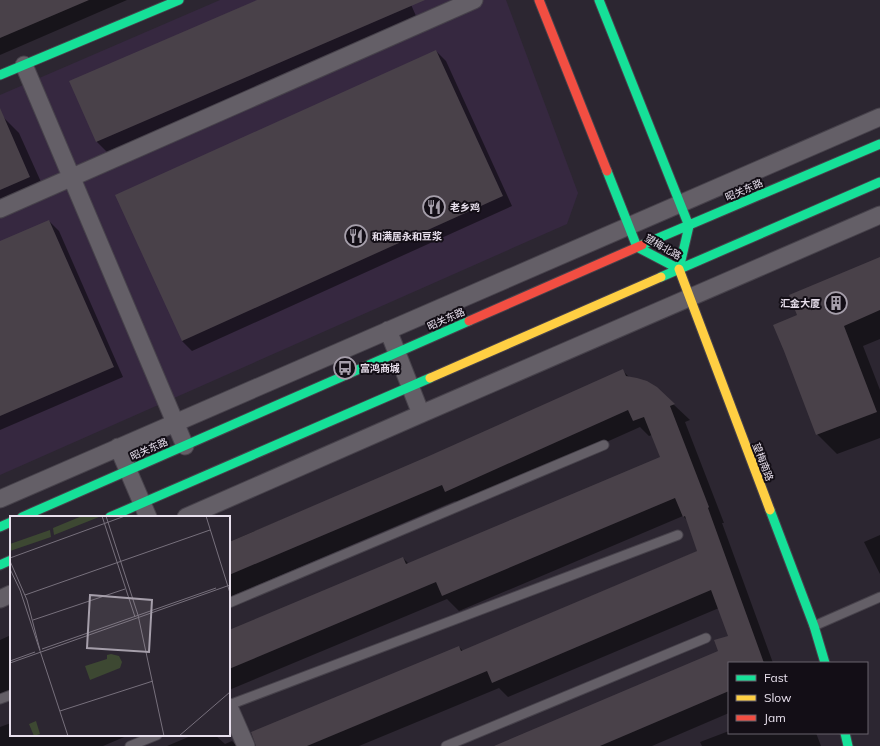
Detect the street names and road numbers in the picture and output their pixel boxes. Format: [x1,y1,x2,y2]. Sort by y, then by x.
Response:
street label: 昭关东路 [723,176,765,204]
street label: 望梅北路 [642,231,684,263]
street label: 昭关东路 [425,305,467,333]
street label: 昭关东路 [128,435,170,463]
street label: 望梅南路 [750,441,776,483]

